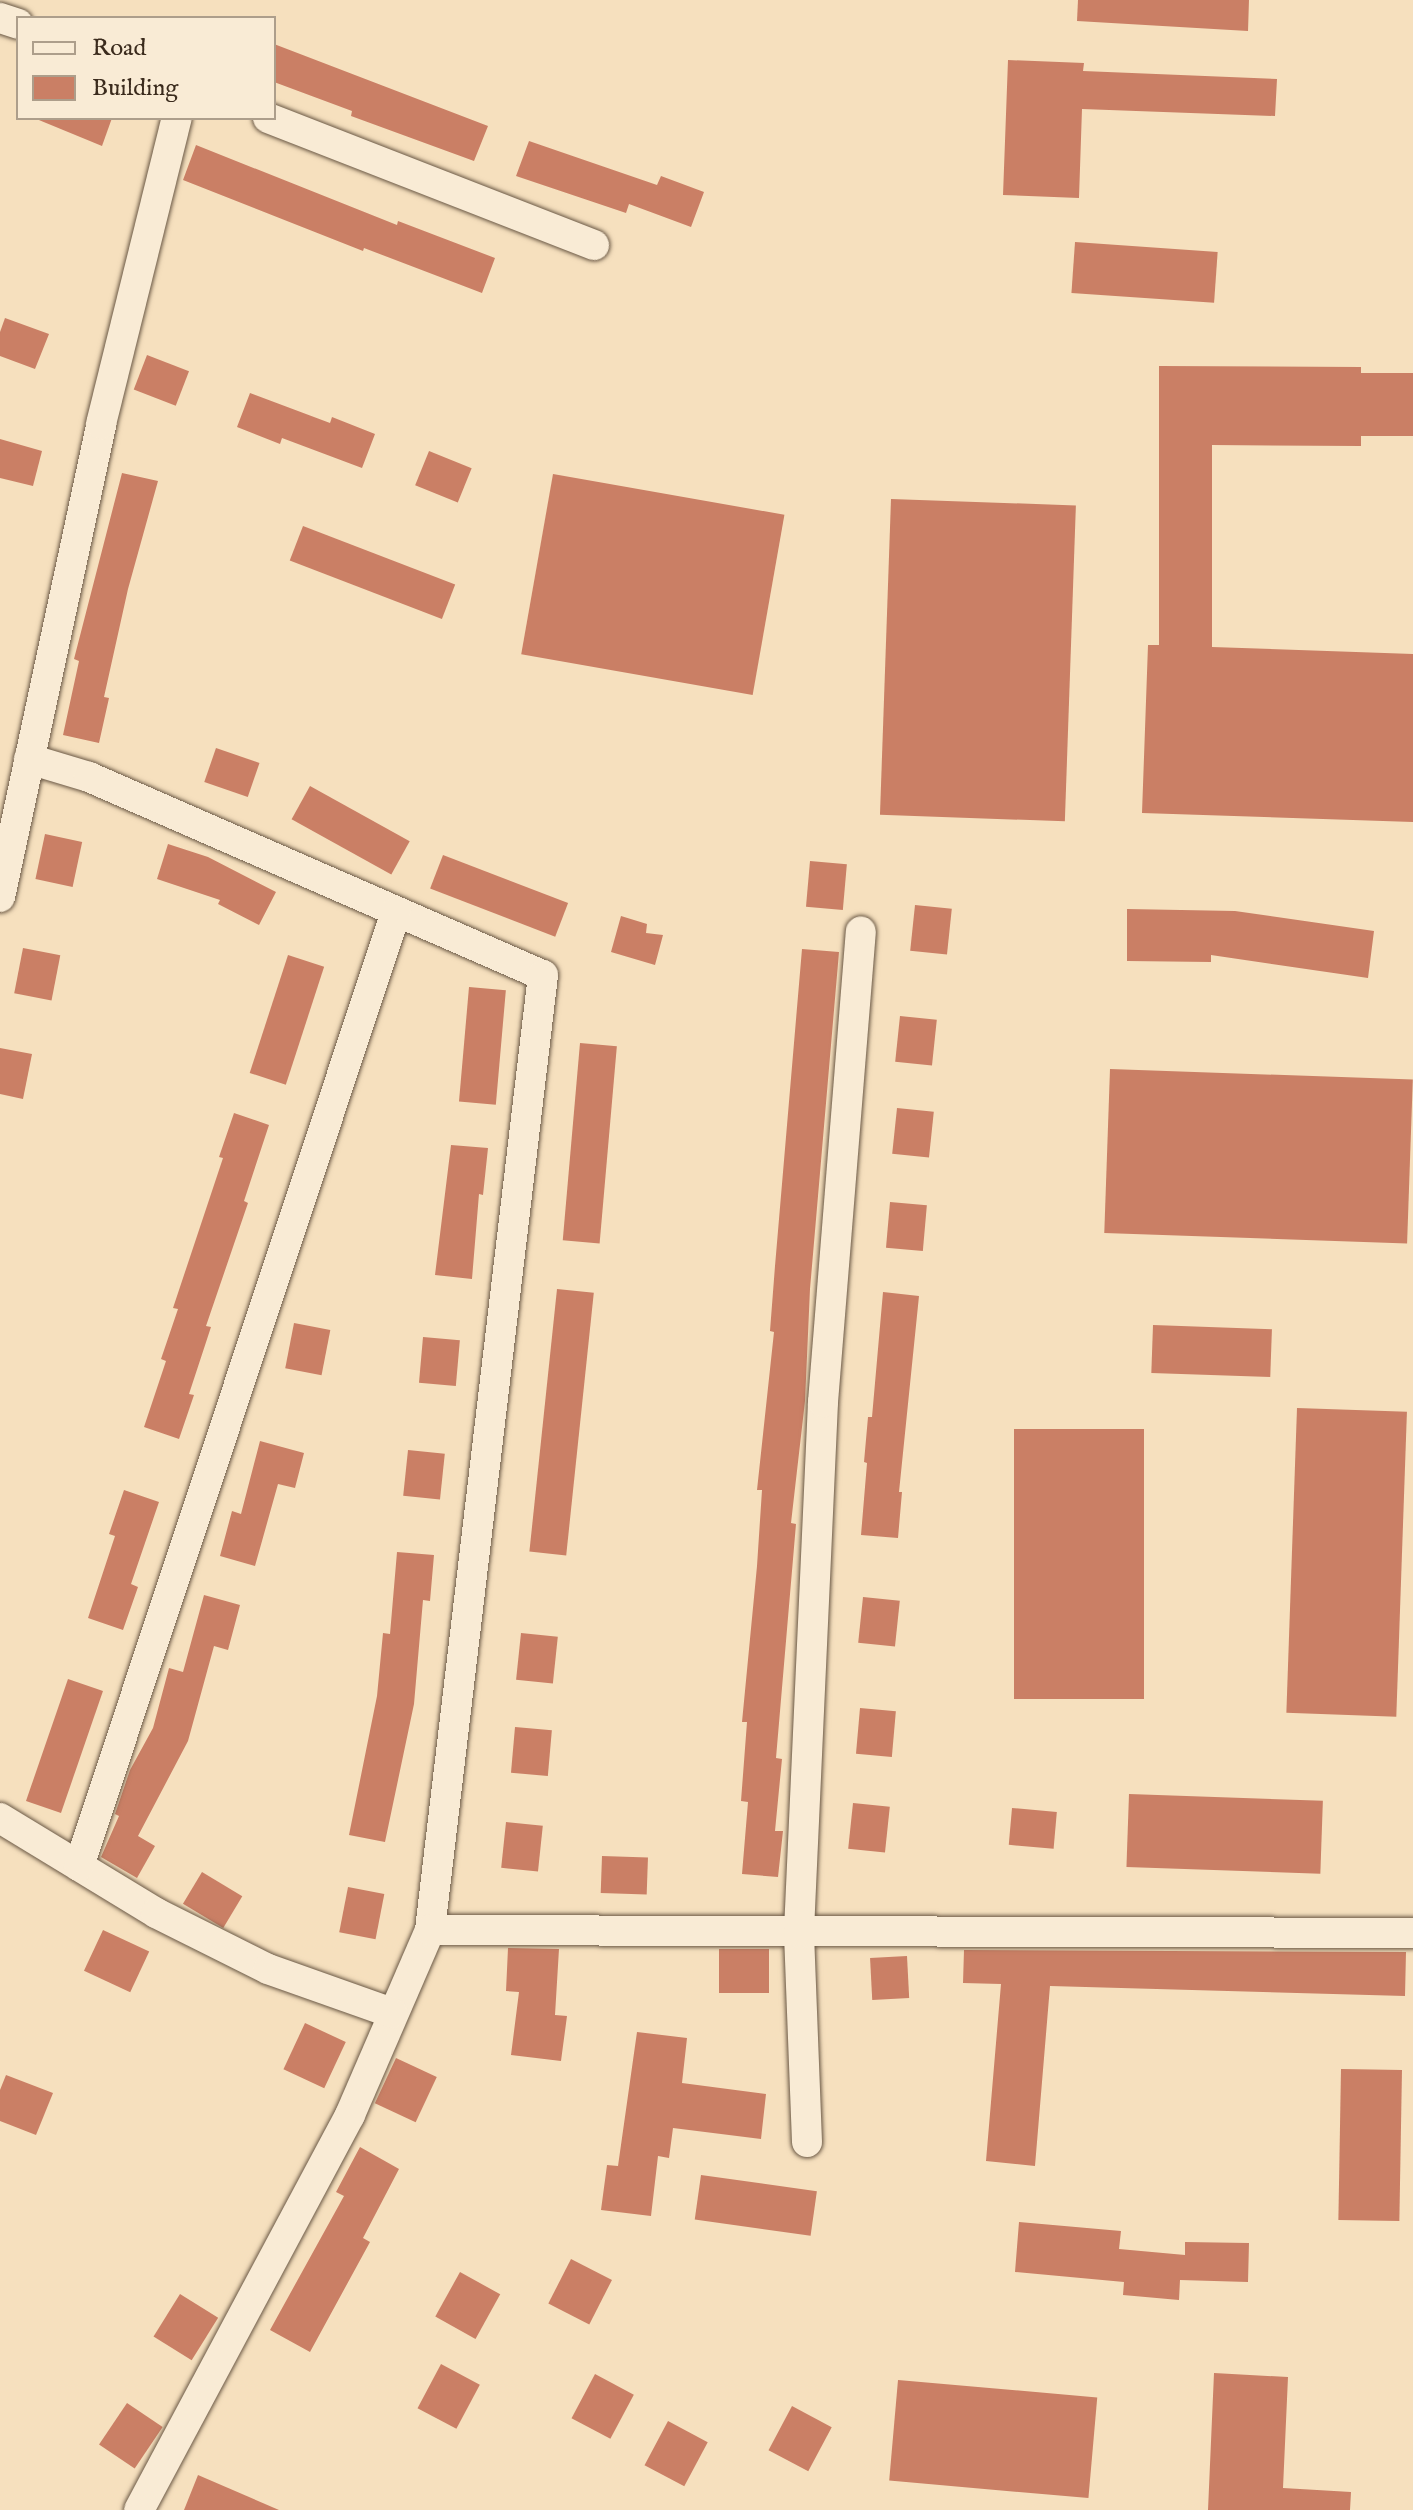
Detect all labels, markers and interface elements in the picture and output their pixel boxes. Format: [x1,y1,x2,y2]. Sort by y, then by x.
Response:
legend [16,16,276,120]
text: Road [92,33,146,64]
text: Building [92,73,178,104]

